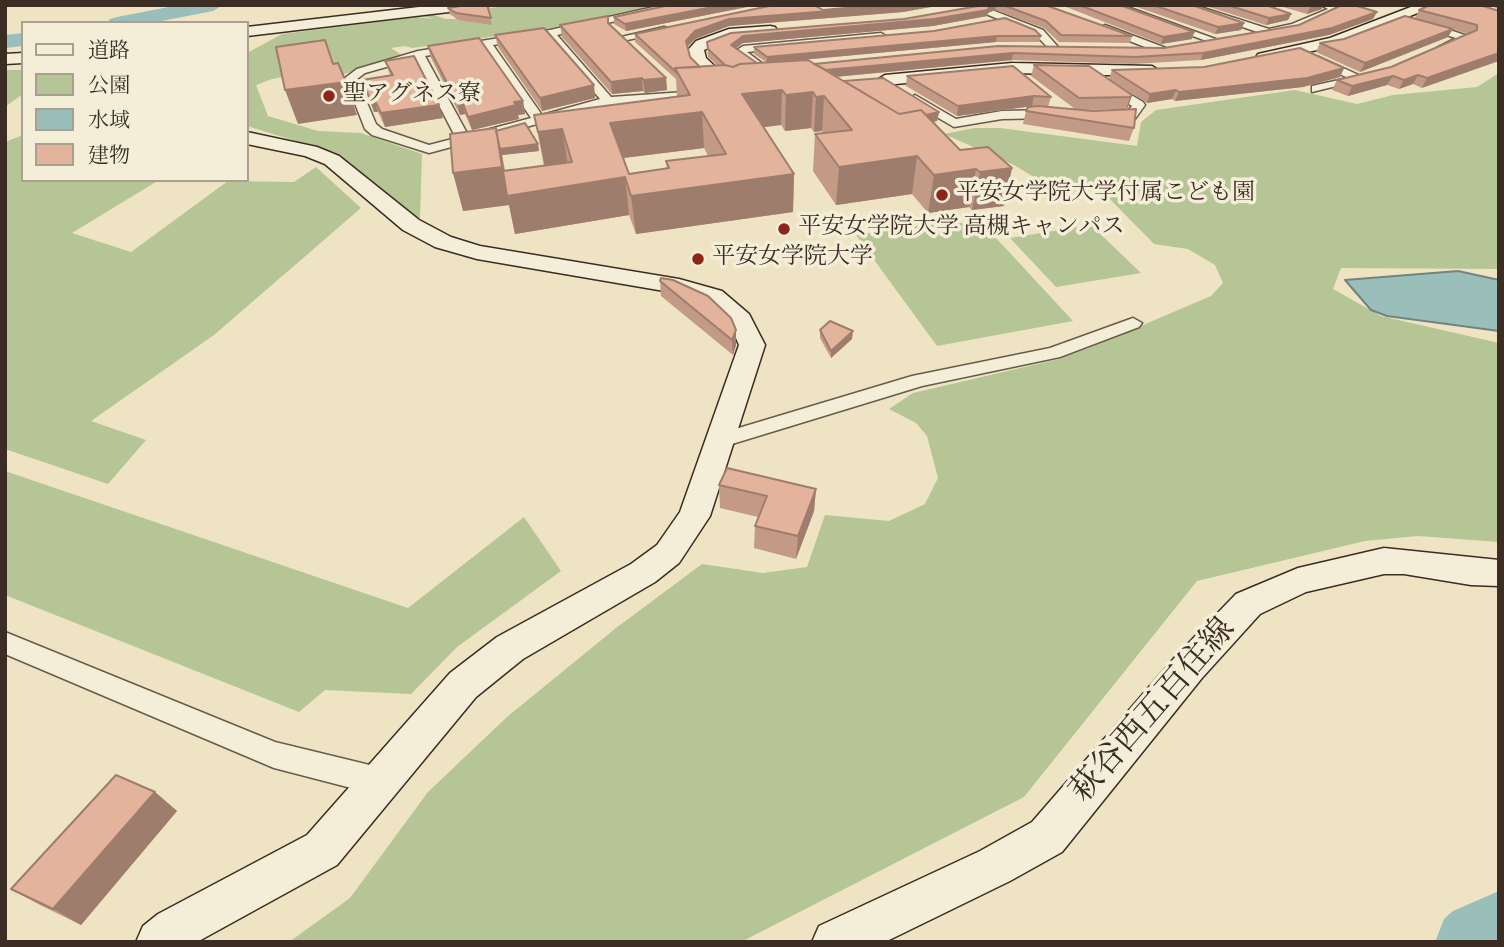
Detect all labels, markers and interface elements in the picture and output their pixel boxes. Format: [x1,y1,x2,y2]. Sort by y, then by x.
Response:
legend [21,21,248,182]
text: 道路 [88,37,130,66]
text: 公園 [88,72,130,101]
place label: 聖アグネス寮 [343,82,481,110]
marker: 聖アグネス寮 [321,88,337,104]
text: 水域 [88,107,130,136]
text: 建物 [88,142,130,171]
place label: 平安女学院大学付属こども園 [956,181,1255,209]
marker: 平安女学院大学付属こども園 [934,187,950,203]
place label: 平安女学院大学 高槻キャンパス [798,215,1125,243]
marker: 平安女学院大学 高槻キャンパス [776,221,792,237]
place label: 平安女学院大学 [712,245,873,273]
marker: 平安女学院大学 [690,251,706,267]
street label: 萩谷西五百住線 [1064,612,1246,812]

